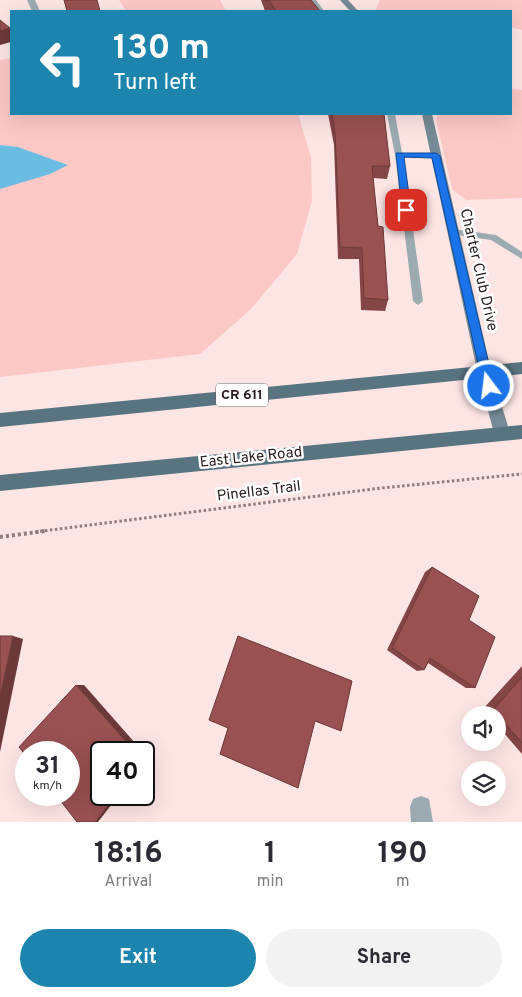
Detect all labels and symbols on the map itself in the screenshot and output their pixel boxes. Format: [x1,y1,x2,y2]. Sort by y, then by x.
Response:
pin [385,189,427,231]
street label: Charter Club Drive [455,207,501,333]
position arrow [462,359,514,411]
road number: CR 611 [216,384,268,406]
street label: East Lake Road [199,443,303,473]
street label: Pinellas Trail [216,477,302,507]
speed limit sign: 40 [90,741,155,806]

